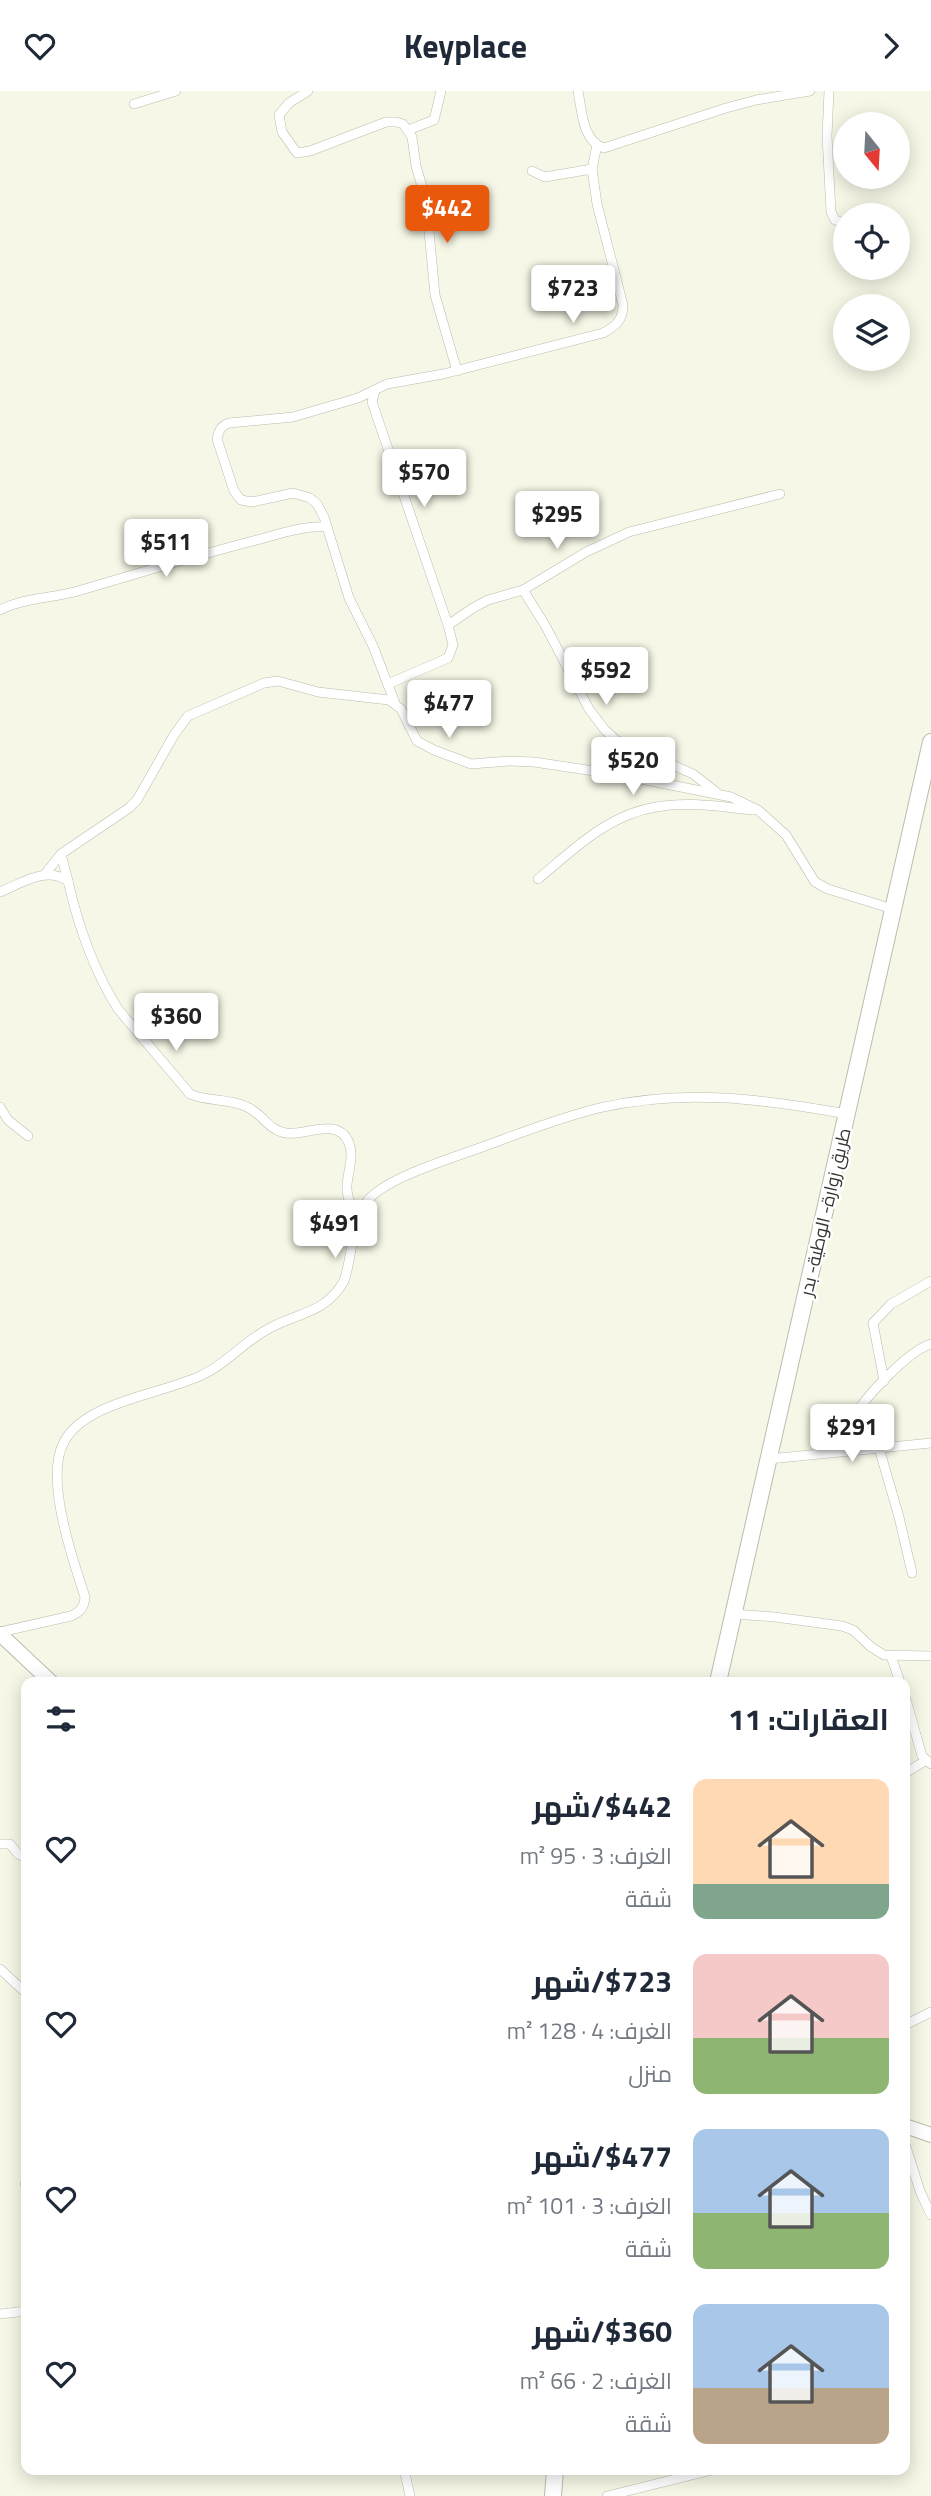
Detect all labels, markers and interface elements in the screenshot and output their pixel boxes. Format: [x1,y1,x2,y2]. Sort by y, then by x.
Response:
text: Keyplace [404,22,527,70]
icon: heart [21,27,59,65]
icon: forward [872,27,910,65]
north arrow [833,112,910,189]
map controls [833,112,910,371]
pin: $442 [406,185,488,245]
text: $442 [421,190,473,225]
button: locate [833,203,910,280]
pin: $723 [532,265,614,325]
text: $723 [547,270,599,305]
button: layers [833,294,910,371]
pin: $570 [383,449,465,509]
text: $570 [398,454,450,489]
pin: $295 [516,491,598,551]
text: $295 [531,496,583,531]
pin: $511 [125,519,207,579]
text: $511 [140,524,192,559]
pin: $592 [565,647,647,707]
text: $592 [580,652,632,687]
pin: $477 [408,681,490,740]
text: $477 [423,685,475,720]
pin: $520 [592,737,674,797]
text: $520 [607,742,659,777]
pin: $360 [135,993,217,1053]
text: $360 [150,998,202,1033]
street label: طريق زوارة- الوطية- بدر [792,1125,857,1300]
pin: $491 [294,1201,376,1260]
text: $491 [309,1205,361,1240]
pin: $291 [811,1405,893,1464]
text: $291 [826,1409,878,1444]
text: العقارات: 11 [728,1696,889,1742]
icon: filters [42,1700,80,1738]
text: $442/شهر [532,1783,672,1829]
icon: home [749,1807,833,1891]
icon: heart [42,1830,80,1868]
text: الغرف: 3 · 95 m² [520,1838,672,1873]
text: شقة [625,1881,672,1916]
text: $723/شهر [532,1958,672,2004]
icon: home [749,1982,833,2066]
icon: heart [42,2005,80,2043]
text: الغرف: 4 · 128 m² [507,2013,672,2048]
text: منزل [628,2056,672,2091]
text: $477/شهر [532,2133,672,2179]
icon: home [749,2157,833,2241]
icon: heart [42,2180,80,2218]
text: الغرف: 3 · 101 m² [507,2188,672,2223]
text: شقة [625,2231,672,2266]
text: $360/شهر [532,2308,672,2354]
icon: home [749,2332,833,2416]
icon: heart [42,2355,80,2393]
text: الغرف: 2 · 66 m² [520,2363,672,2398]
text: شقة [625,2406,672,2441]

